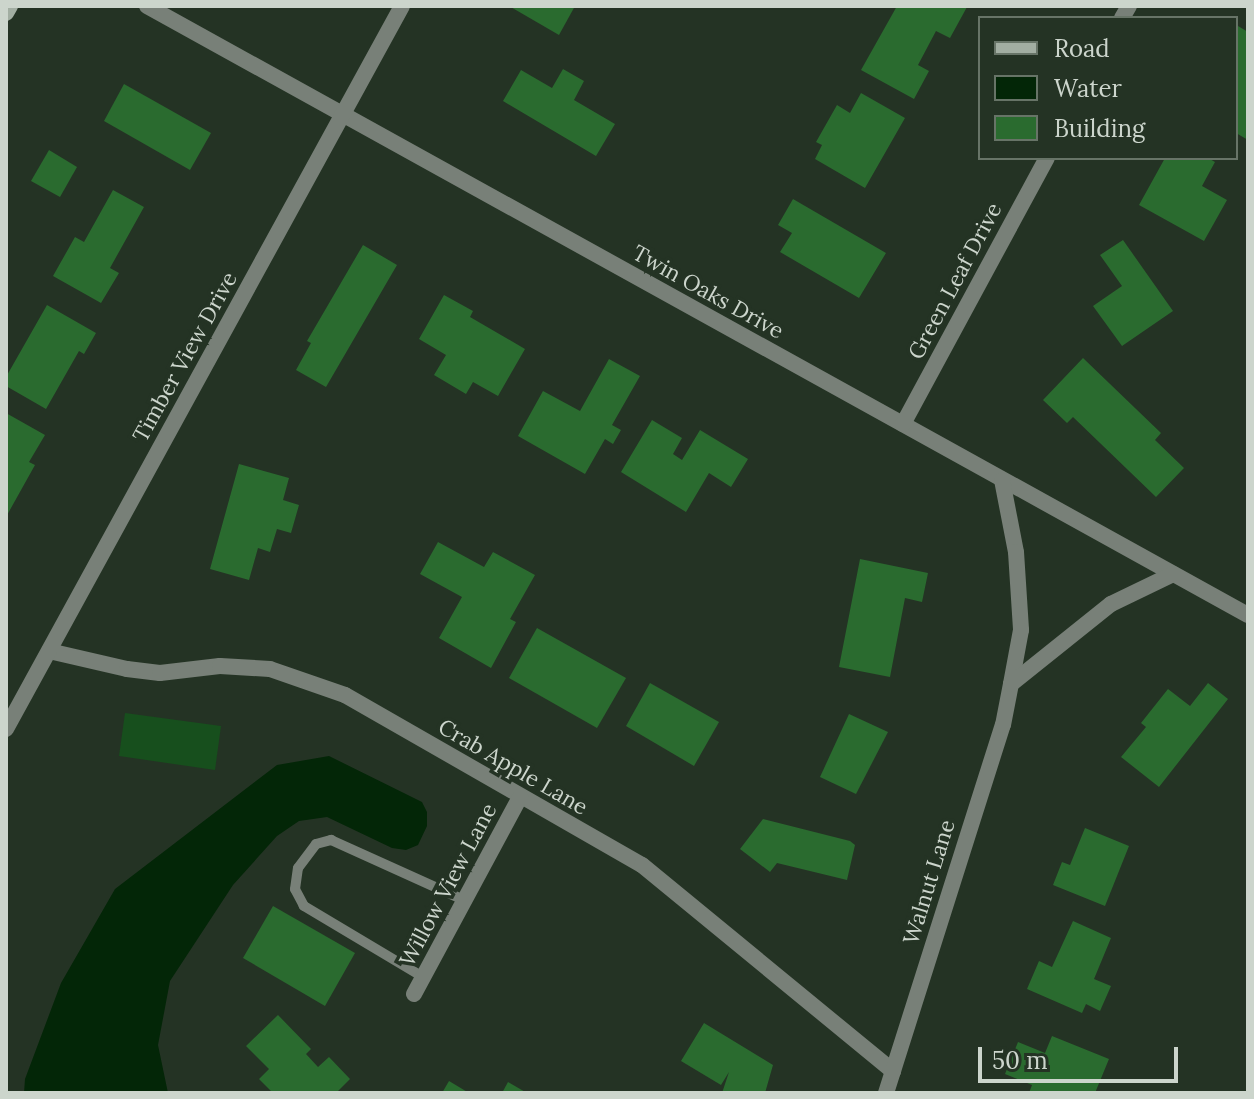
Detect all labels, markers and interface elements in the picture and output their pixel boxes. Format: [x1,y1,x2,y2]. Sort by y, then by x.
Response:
legend [978,16,1238,160]
text: Road [1054,33,1110,64]
text: Water [1054,73,1122,104]
text: Building [1054,113,1145,144]
street label: Green Leaf Drive [903,198,1007,364]
street label: Twin Oaks Drive [628,240,788,344]
street label: Timber View Drive [127,267,243,447]
street label: Crab Apple Lane [434,714,592,820]
street label: Willow View Lane [394,799,502,971]
street label: Walnut Lane [898,816,960,948]
scale bar [982,1031,1182,1081]
text: 50 m [992,1045,1048,1076]

